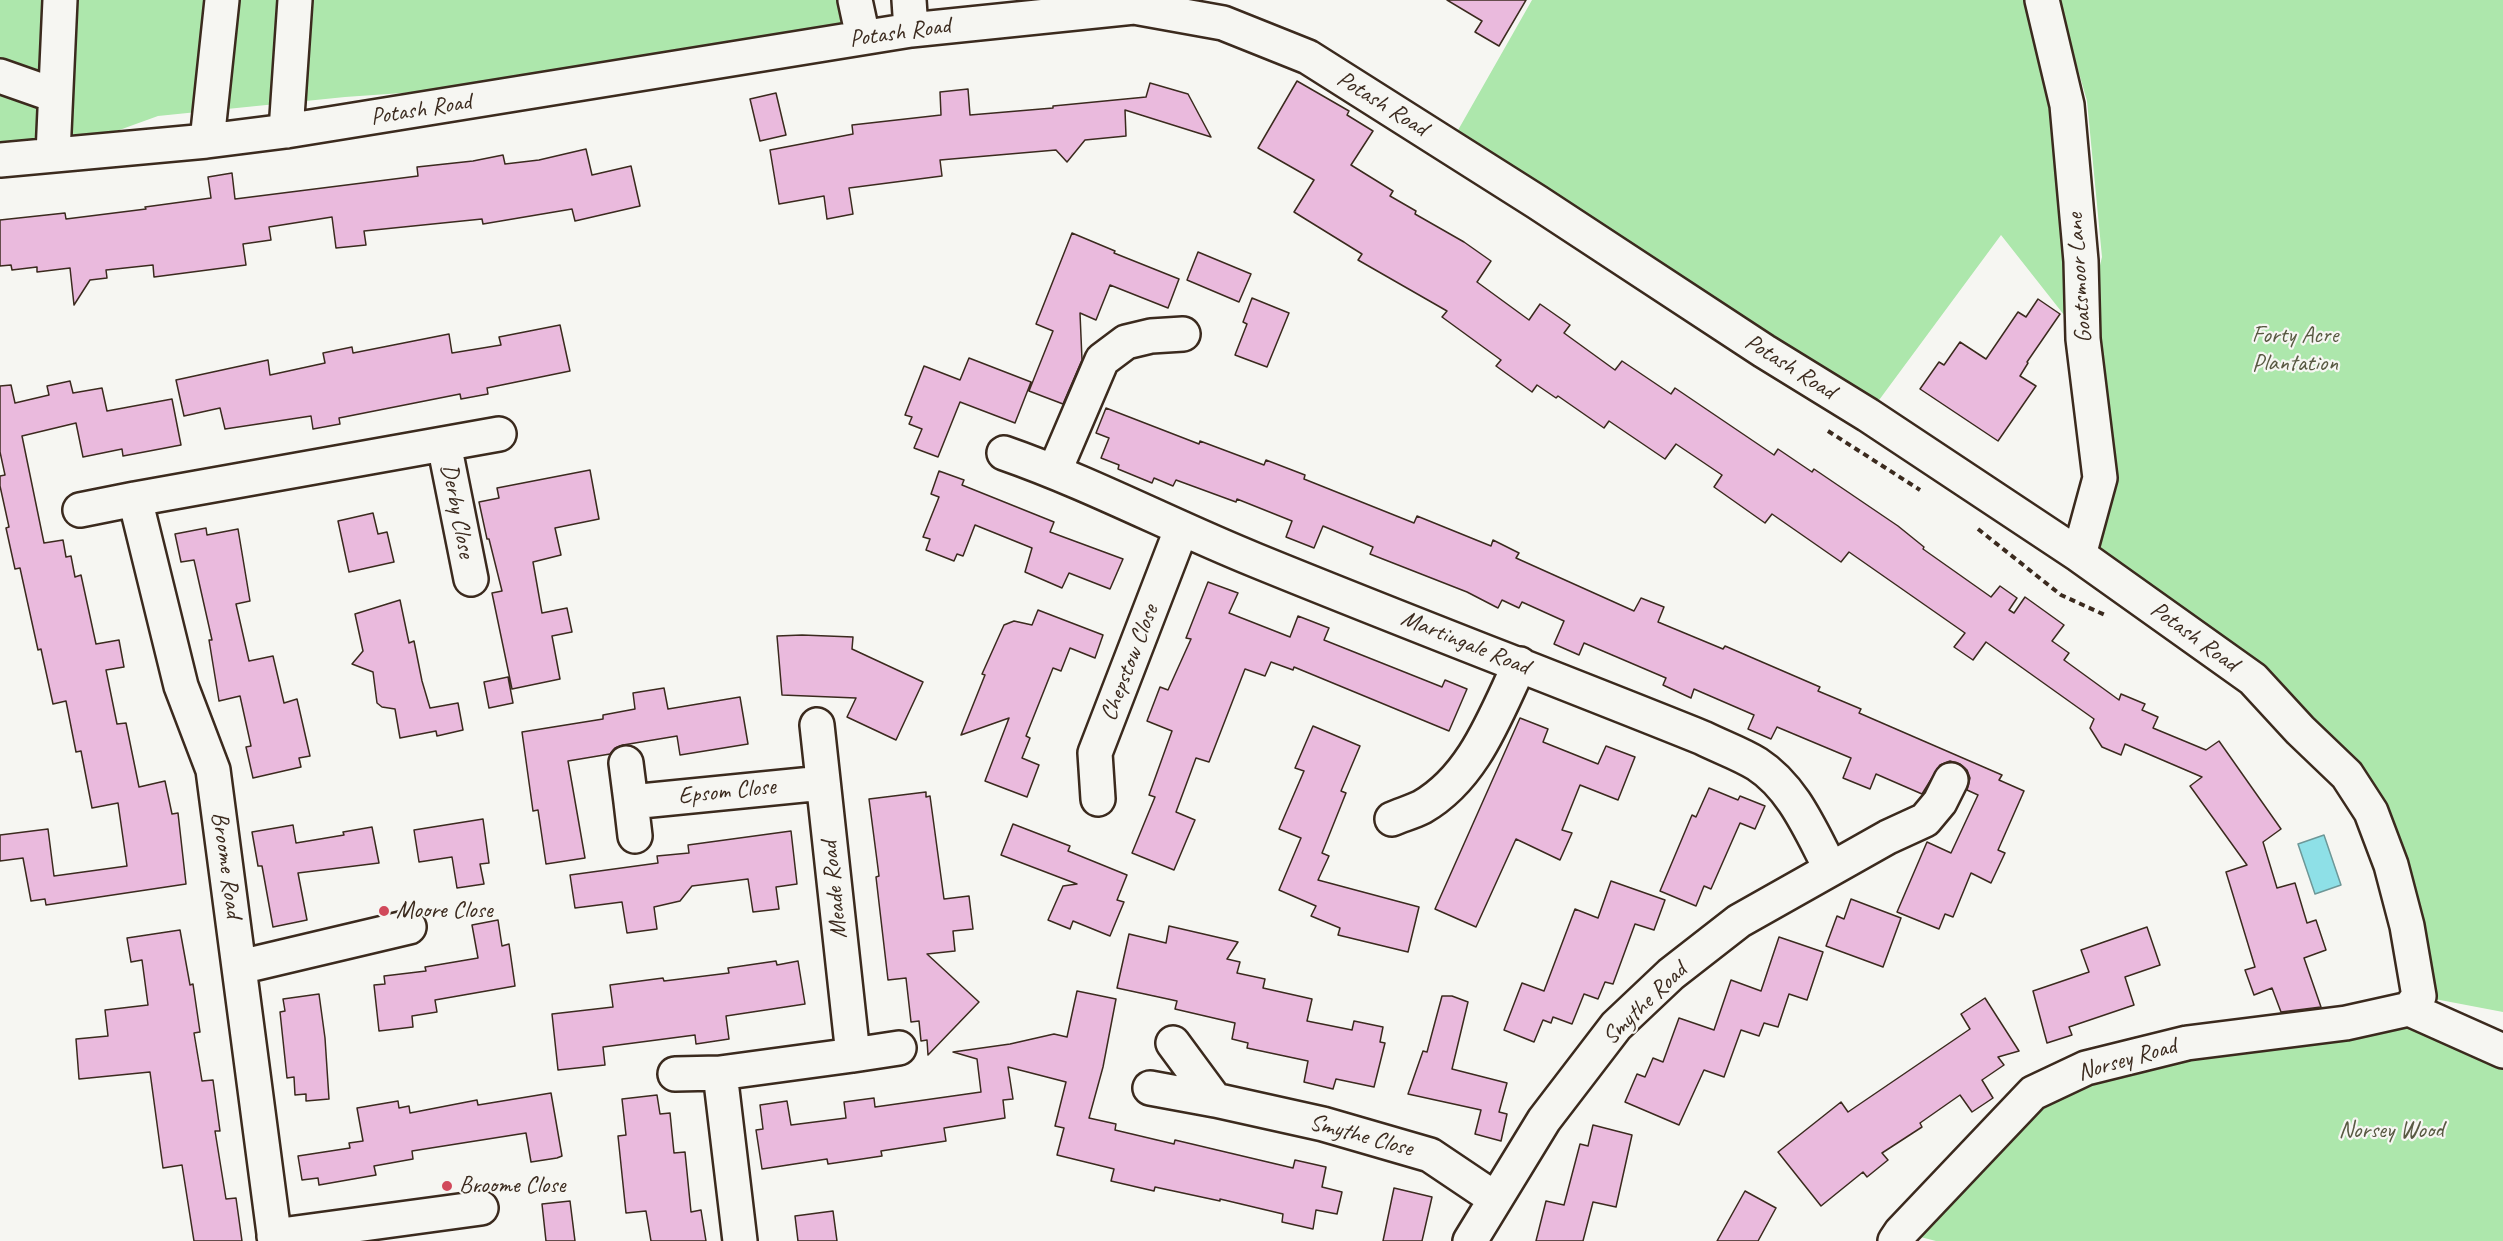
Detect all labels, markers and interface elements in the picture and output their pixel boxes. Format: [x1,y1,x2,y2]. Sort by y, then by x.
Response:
street label: Potash Road [848,12,952,54]
street label: Potash Road [1331,65,1433,143]
street label: Potash Road [369,88,473,132]
street label: Goatsmoor Lane [2061,212,2099,344]
park label: Forty Acre Plantation [2252,322,2338,378]
street label: Potash Road [1739,328,1841,406]
street label: Derby Close [434,462,480,560]
street label: Potash Road [2144,596,2244,678]
street label: Chepstow Close [1095,601,1165,725]
street label: Martingale Road [1397,604,1533,682]
street label: Epsom Close [677,773,777,811]
street label: Broome Road [204,810,248,920]
street label: Meade Road [816,840,854,940]
place label: Moore Close [396,897,492,925]
marker: Moore Close [377,904,391,918]
street label: Smythe Road [1597,957,1693,1051]
street label: Norsey Road [2074,1032,2180,1088]
street label: Smythe Close [1306,1108,1416,1164]
park label: Norsey Wood [2338,1117,2444,1145]
place label: Broome Close [459,1172,565,1200]
marker: Broome Close [440,1179,454,1193]

